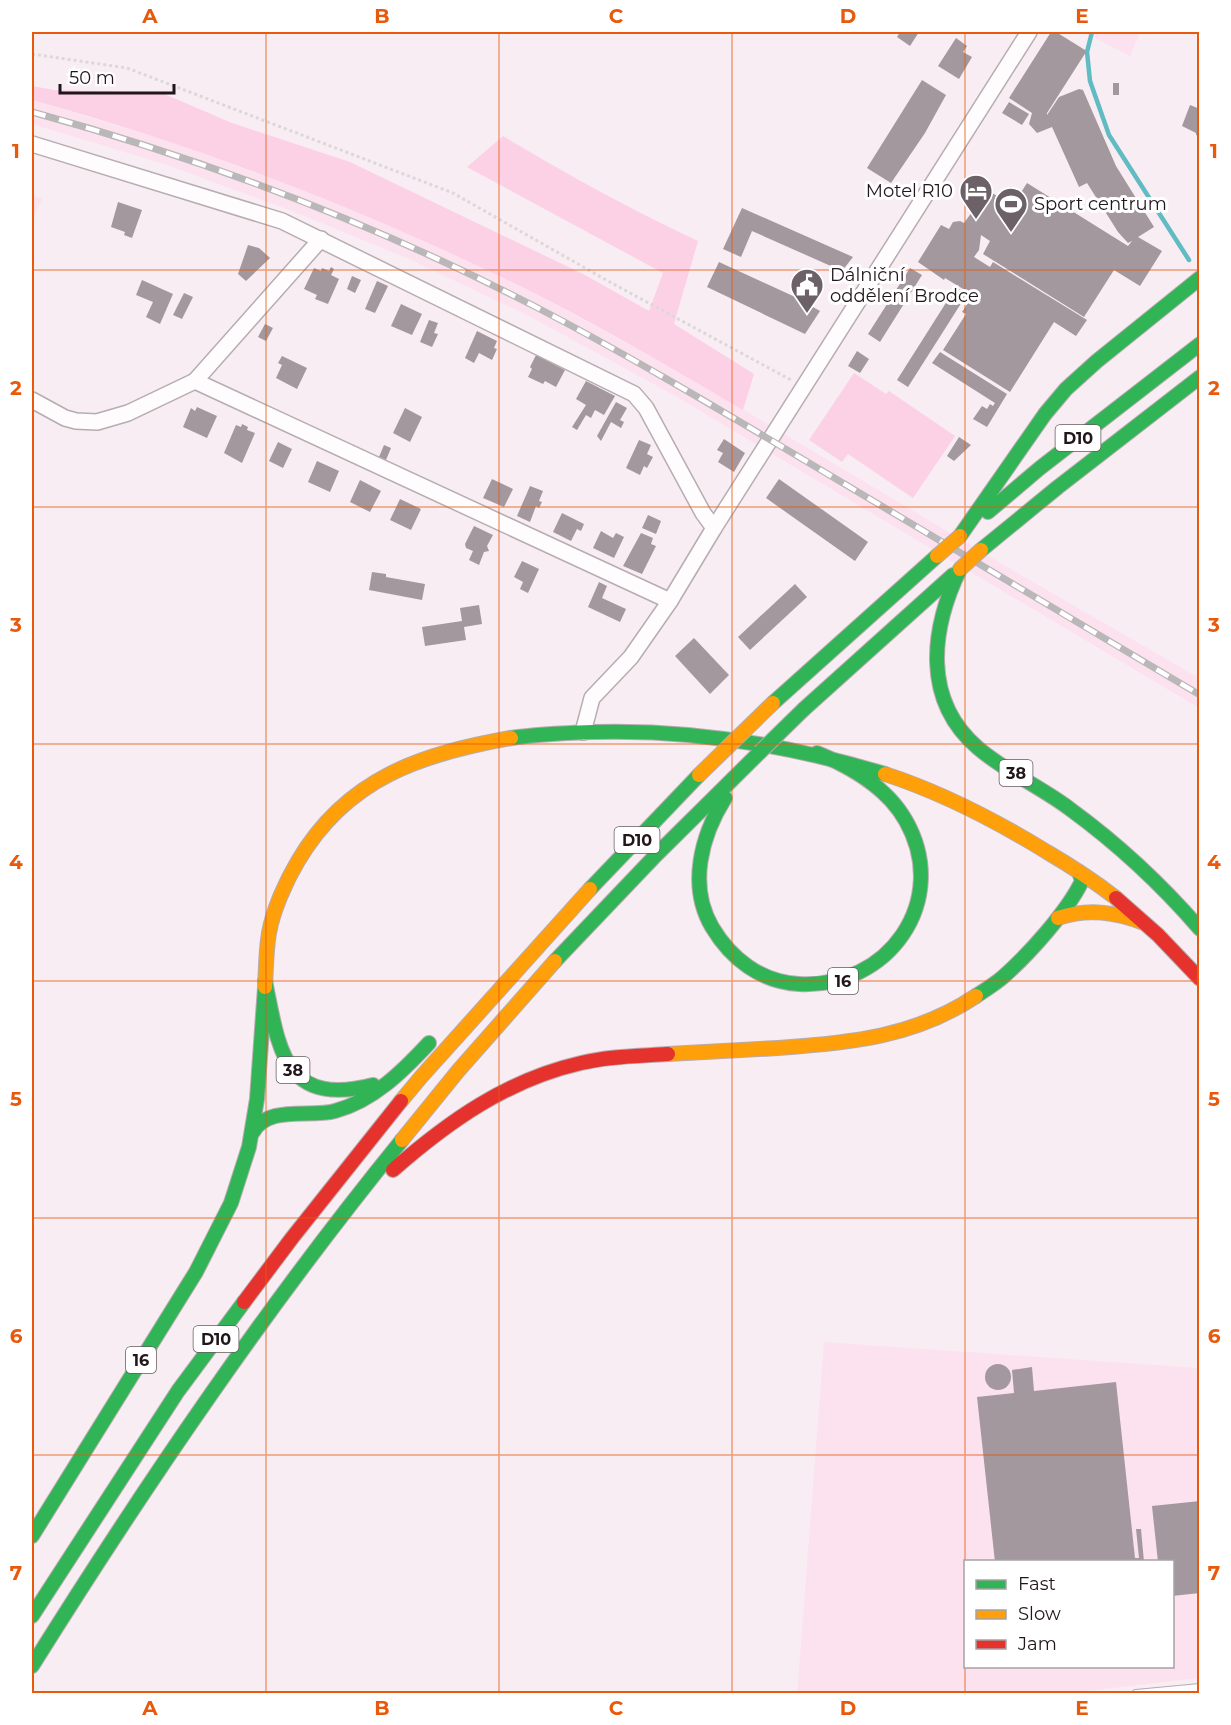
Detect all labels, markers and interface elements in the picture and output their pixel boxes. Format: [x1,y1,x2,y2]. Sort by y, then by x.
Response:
text: A [141,4,158,28]
text: B [374,4,390,28]
text: C [609,4,624,28]
text: D [840,4,856,28]
text: E [1075,4,1089,28]
scale bar [60,57,174,95]
text: 50 m [69,67,115,89]
text: 1 [12,139,20,163]
text: 1 [1210,139,1218,163]
hotel icon: Motel R10 [958,173,994,220]
place label: Motel R10 [866,180,953,202]
sports icon: Sport centrum [993,186,1029,233]
place label: Sport centrum [1034,193,1167,215]
place label: Dálniční oddělení Brodce [830,264,979,307]
public building icon: Dálniční oddělení Brodce [789,267,825,314]
text: 2 [10,376,22,400]
text: 2 [1208,376,1220,400]
road number: D10 [1056,425,1100,451]
text: 3 [9,613,22,637]
text: 3 [1207,613,1220,637]
road number: 38 [1000,760,1032,786]
road number: D10 [614,827,660,853]
text: 4 [9,850,23,874]
text: 4 [1207,850,1221,874]
road number: 16 [828,968,858,994]
road number: 38 [276,1057,310,1083]
text: 5 [10,1087,22,1111]
text: 5 [1208,1087,1220,1111]
text: 6 [10,1324,23,1348]
text: 6 [1208,1324,1221,1348]
road number: D10 [194,1326,238,1352]
road number: 16 [126,1347,156,1373]
legend [964,1560,1174,1668]
text: 7 [10,1561,22,1585]
text: 7 [1208,1561,1220,1585]
text: Fast [1018,1573,1056,1595]
text: Slow [1018,1603,1061,1625]
text: Jam [1017,1633,1057,1655]
text: A [141,1696,158,1720]
text: B [374,1696,390,1720]
text: C [609,1696,624,1720]
text: D [840,1696,856,1720]
text: E [1075,1696,1089,1720]

